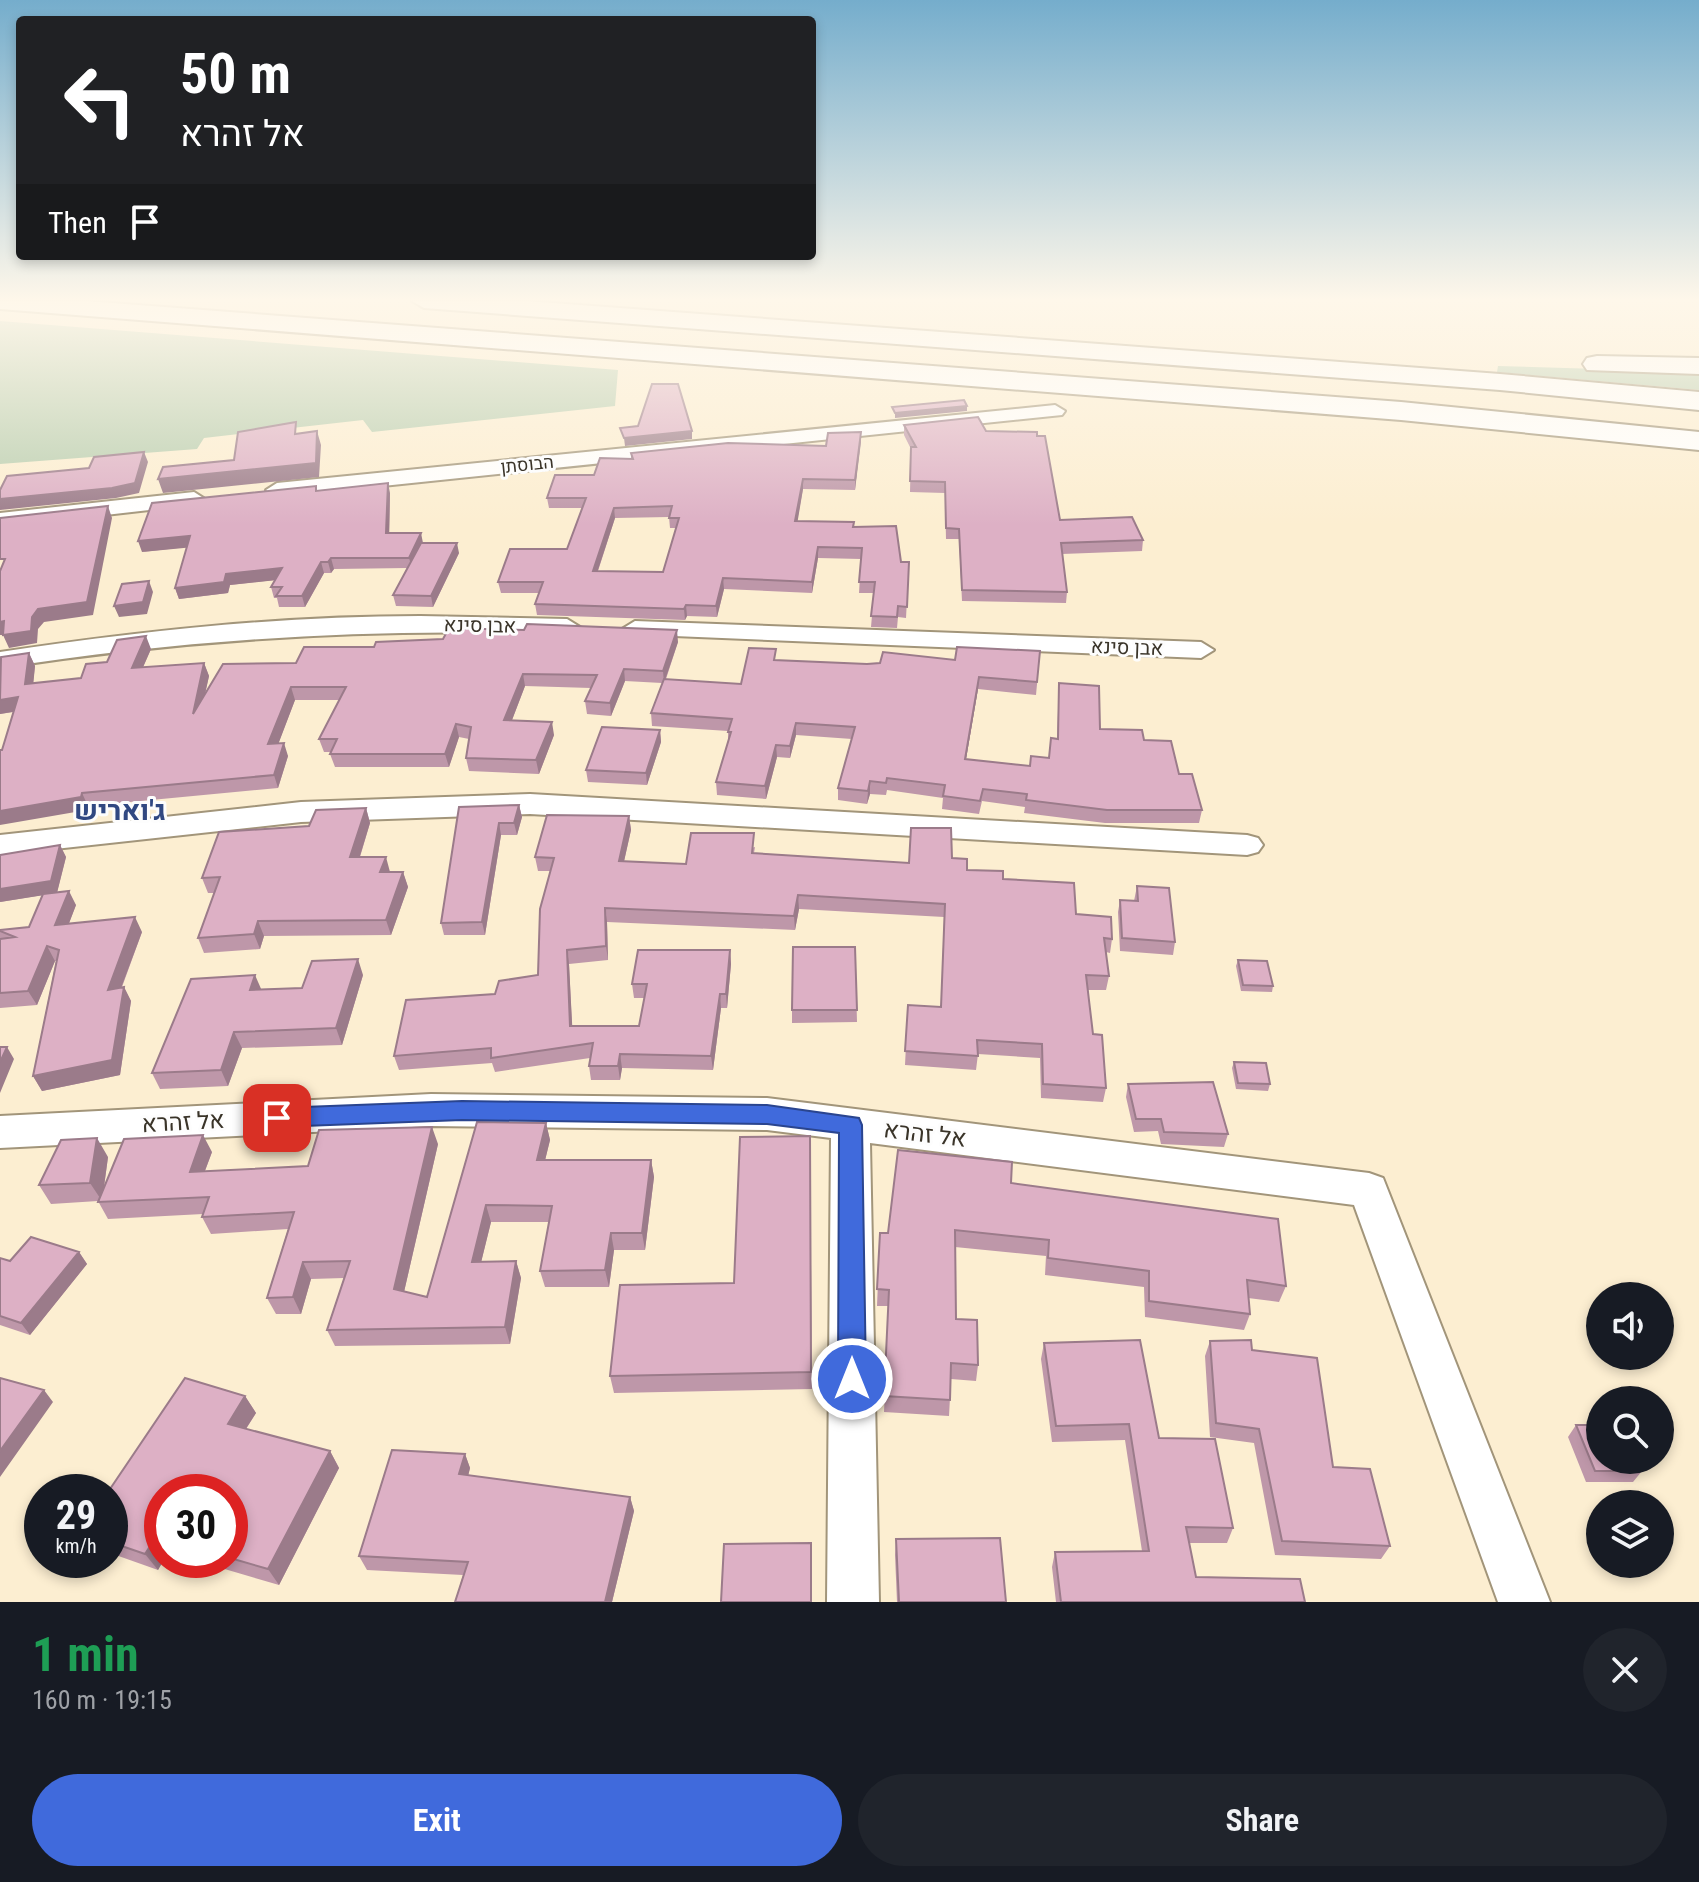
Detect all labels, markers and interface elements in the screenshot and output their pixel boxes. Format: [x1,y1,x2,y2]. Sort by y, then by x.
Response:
text: 50 m [180,41,291,107]
icon: left [48,48,152,152]
text: אל זהרא [180,113,305,155]
icon: arrive [123,200,167,244]
text: Then [48,205,107,240]
street label: הבוסתן [499,451,555,477]
street label: אבן סינא [444,612,516,638]
street label: אבן סינא [1090,634,1164,660]
district label: ג'ואריש [74,794,166,827]
pin [243,1084,311,1152]
icon: arrive [255,1096,299,1140]
street label: אל זהרא [141,1106,225,1138]
street label: אל זהרא [882,1115,968,1153]
map controls [1586,1282,1674,1578]
button: sound [1586,1282,1674,1370]
position arrow [810,1337,894,1421]
button: search [1586,1386,1674,1474]
speed limit sign: 30 [144,1474,248,1578]
button: layers [1586,1490,1674,1578]
text: 29 [56,1492,96,1539]
text: km/h [55,1534,97,1558]
text: 1 min [32,1626,139,1683]
button: close [1583,1628,1667,1712]
text: 160 m · 19:15 [32,1685,172,1715]
button: Exit [32,1774,842,1866]
button: Share [858,1774,1667,1866]

